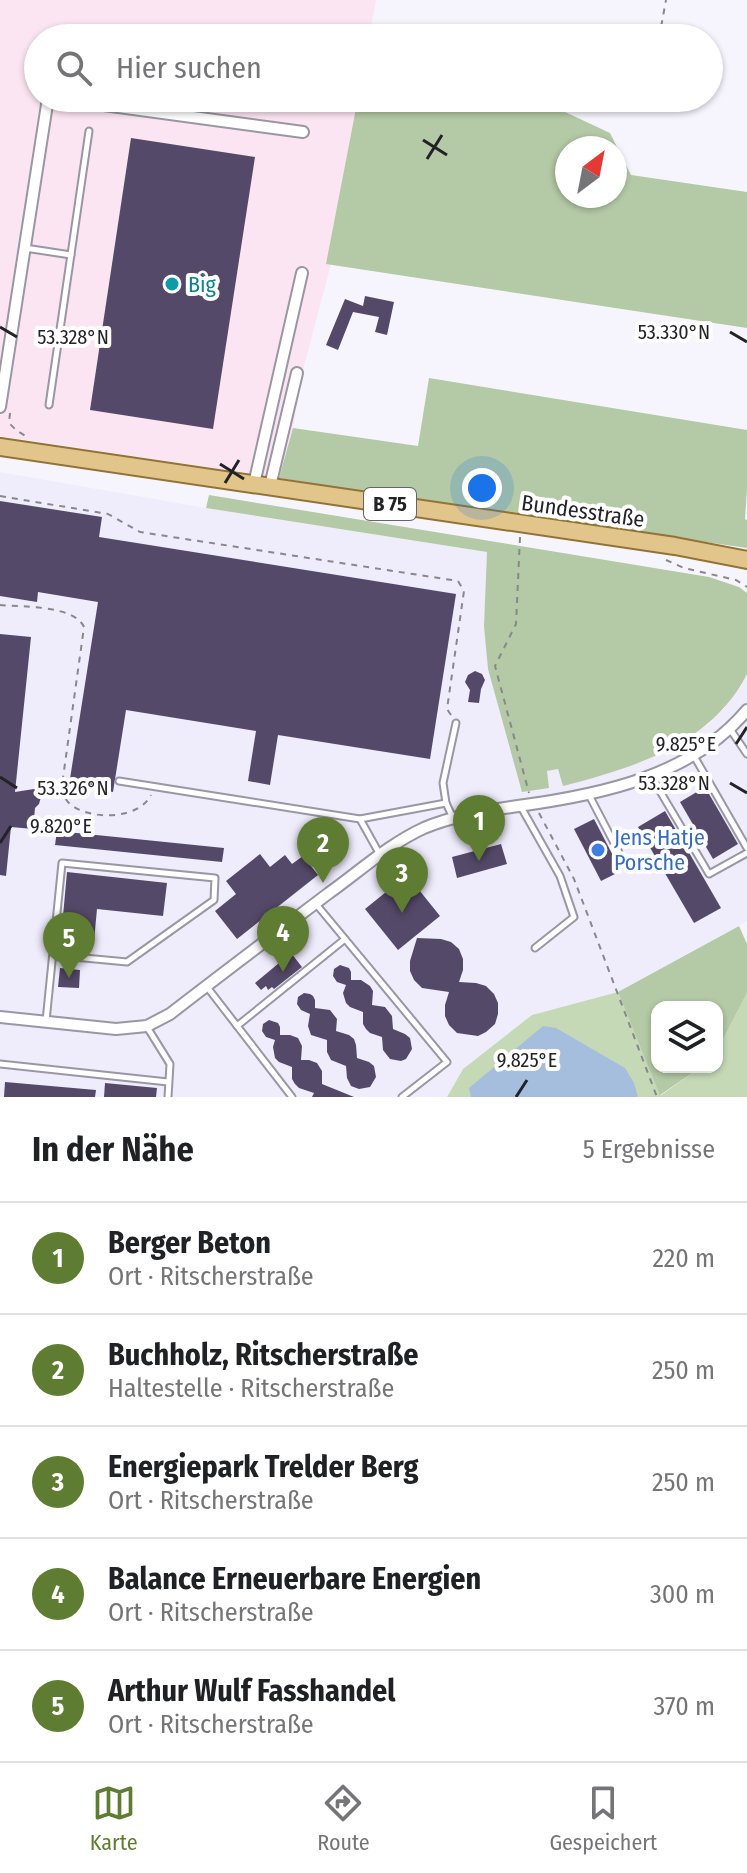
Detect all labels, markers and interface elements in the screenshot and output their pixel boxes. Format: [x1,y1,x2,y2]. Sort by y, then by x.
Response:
search box [24,24,723,112]
icon: search [52,46,96,90]
text: Hier suchen [116,50,262,86]
north arrow [555,136,627,208]
place label: Big [188,271,217,298]
marker: Big [163,275,181,293]
text: 53.330°N [638,320,710,344]
text: 53.328°N [37,325,109,349]
your location [462,468,502,508]
road number: B 75 [364,488,416,520]
street label: Bundesstraße [520,489,646,533]
text: 9.825°E [656,732,716,756]
text: 53.328°N [638,771,710,795]
text: 53.326°N [37,776,109,800]
pin: 1 [453,795,505,861]
text: 9.820°E [30,814,92,838]
pin: 2 [297,817,349,883]
place label: Jens Hatje Porsche [614,824,705,876]
marker: Jens Hatje Porsche [589,841,607,859]
pin: 3 [376,847,428,913]
pin: 4 [257,906,309,972]
pin: 5 [43,912,95,978]
map controls [651,1001,723,1073]
button: layers [651,1001,723,1073]
text: 9.825°E [497,1048,557,1072]
text: In der Nähe [32,1129,194,1170]
text: 5 Ergebnisse [583,1134,715,1165]
text: Berger Beton [108,1225,271,1261]
text: 1 [53,1243,64,1274]
text: 220 m [652,1243,715,1274]
text: Ort · Ritscherstraße [108,1261,314,1292]
text: Buchholz, Ritscherstraße [108,1337,418,1373]
text: 2 [52,1355,64,1386]
text: 250 m [652,1355,715,1386]
text: Haltestelle · Ritscherstraße [108,1373,394,1404]
text: Energiepark Trelder Berg [108,1449,418,1485]
text: 3 [52,1467,64,1498]
text: 250 m [652,1467,715,1498]
text: Ort · Ritscherstraße [108,1485,314,1516]
text: Balance Erneuerbare Energien [108,1561,481,1597]
text: 4 [51,1579,65,1610]
text: 300 m [650,1579,715,1610]
text: Ort · Ritscherstraße [108,1597,314,1628]
text: Arthur Wulf Fasshandel [108,1673,395,1709]
text: 5 [52,1691,64,1722]
text: 370 m [654,1691,715,1722]
text: Ort · Ritscherstraße [108,1709,314,1740]
tab: Karte [90,1781,138,1856]
tab: Route [317,1781,370,1856]
tab: Gespeichert [549,1781,657,1856]

